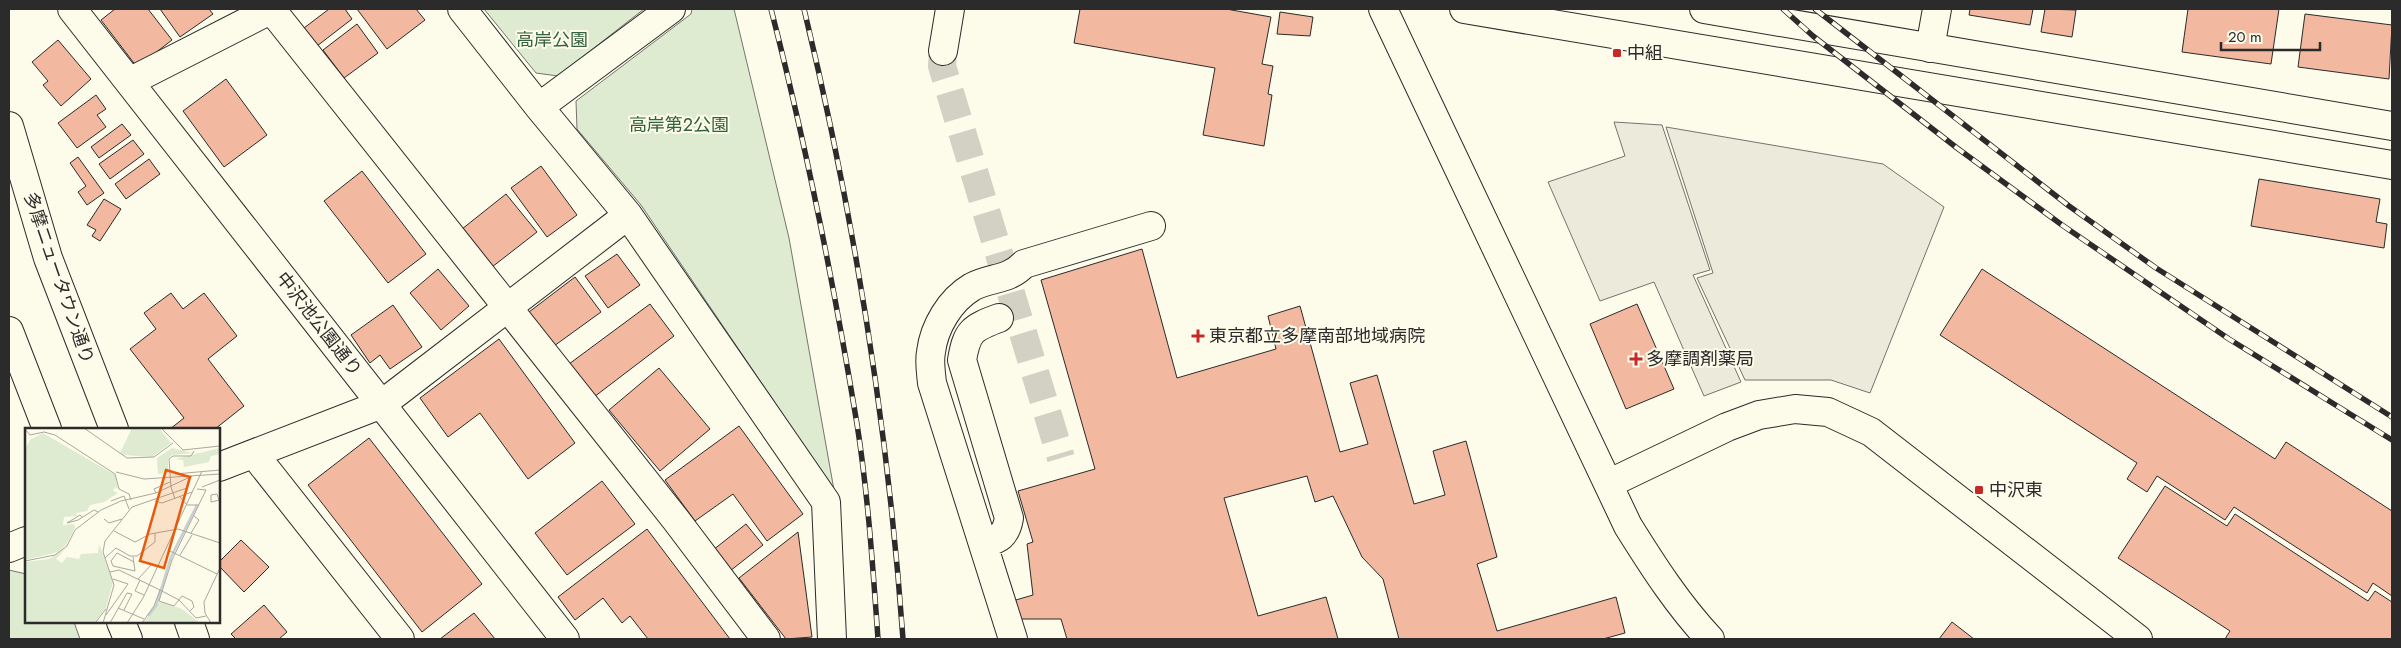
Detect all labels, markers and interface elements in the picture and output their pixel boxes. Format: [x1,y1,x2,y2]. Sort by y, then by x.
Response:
scale bar [2221,20,2320,52]
text: 20 m [2228,26,2262,48]
park label: 高岸公園 [516,27,588,53]
place label: 中組 [1627,40,1663,66]
marker: 中組 [1611,47,1623,59]
park label: 高岸第2公園 [629,112,729,138]
street label: 多摩ニュータウン通り [17,189,101,367]
street label: 中沢池公園通り [270,266,368,382]
place label: 東京都立多摩南部地域病院 [1209,323,1425,349]
marker: 東京都立多摩南部地域病院 [1191,329,1205,343]
place label: 多摩調剤薬局 [1646,346,1754,372]
marker: 多摩調剤薬局 [1630,353,1642,365]
inset map [25,428,220,623]
place label: 中沢東 [1989,477,2043,503]
marker: 中沢東 [1973,484,1985,496]

